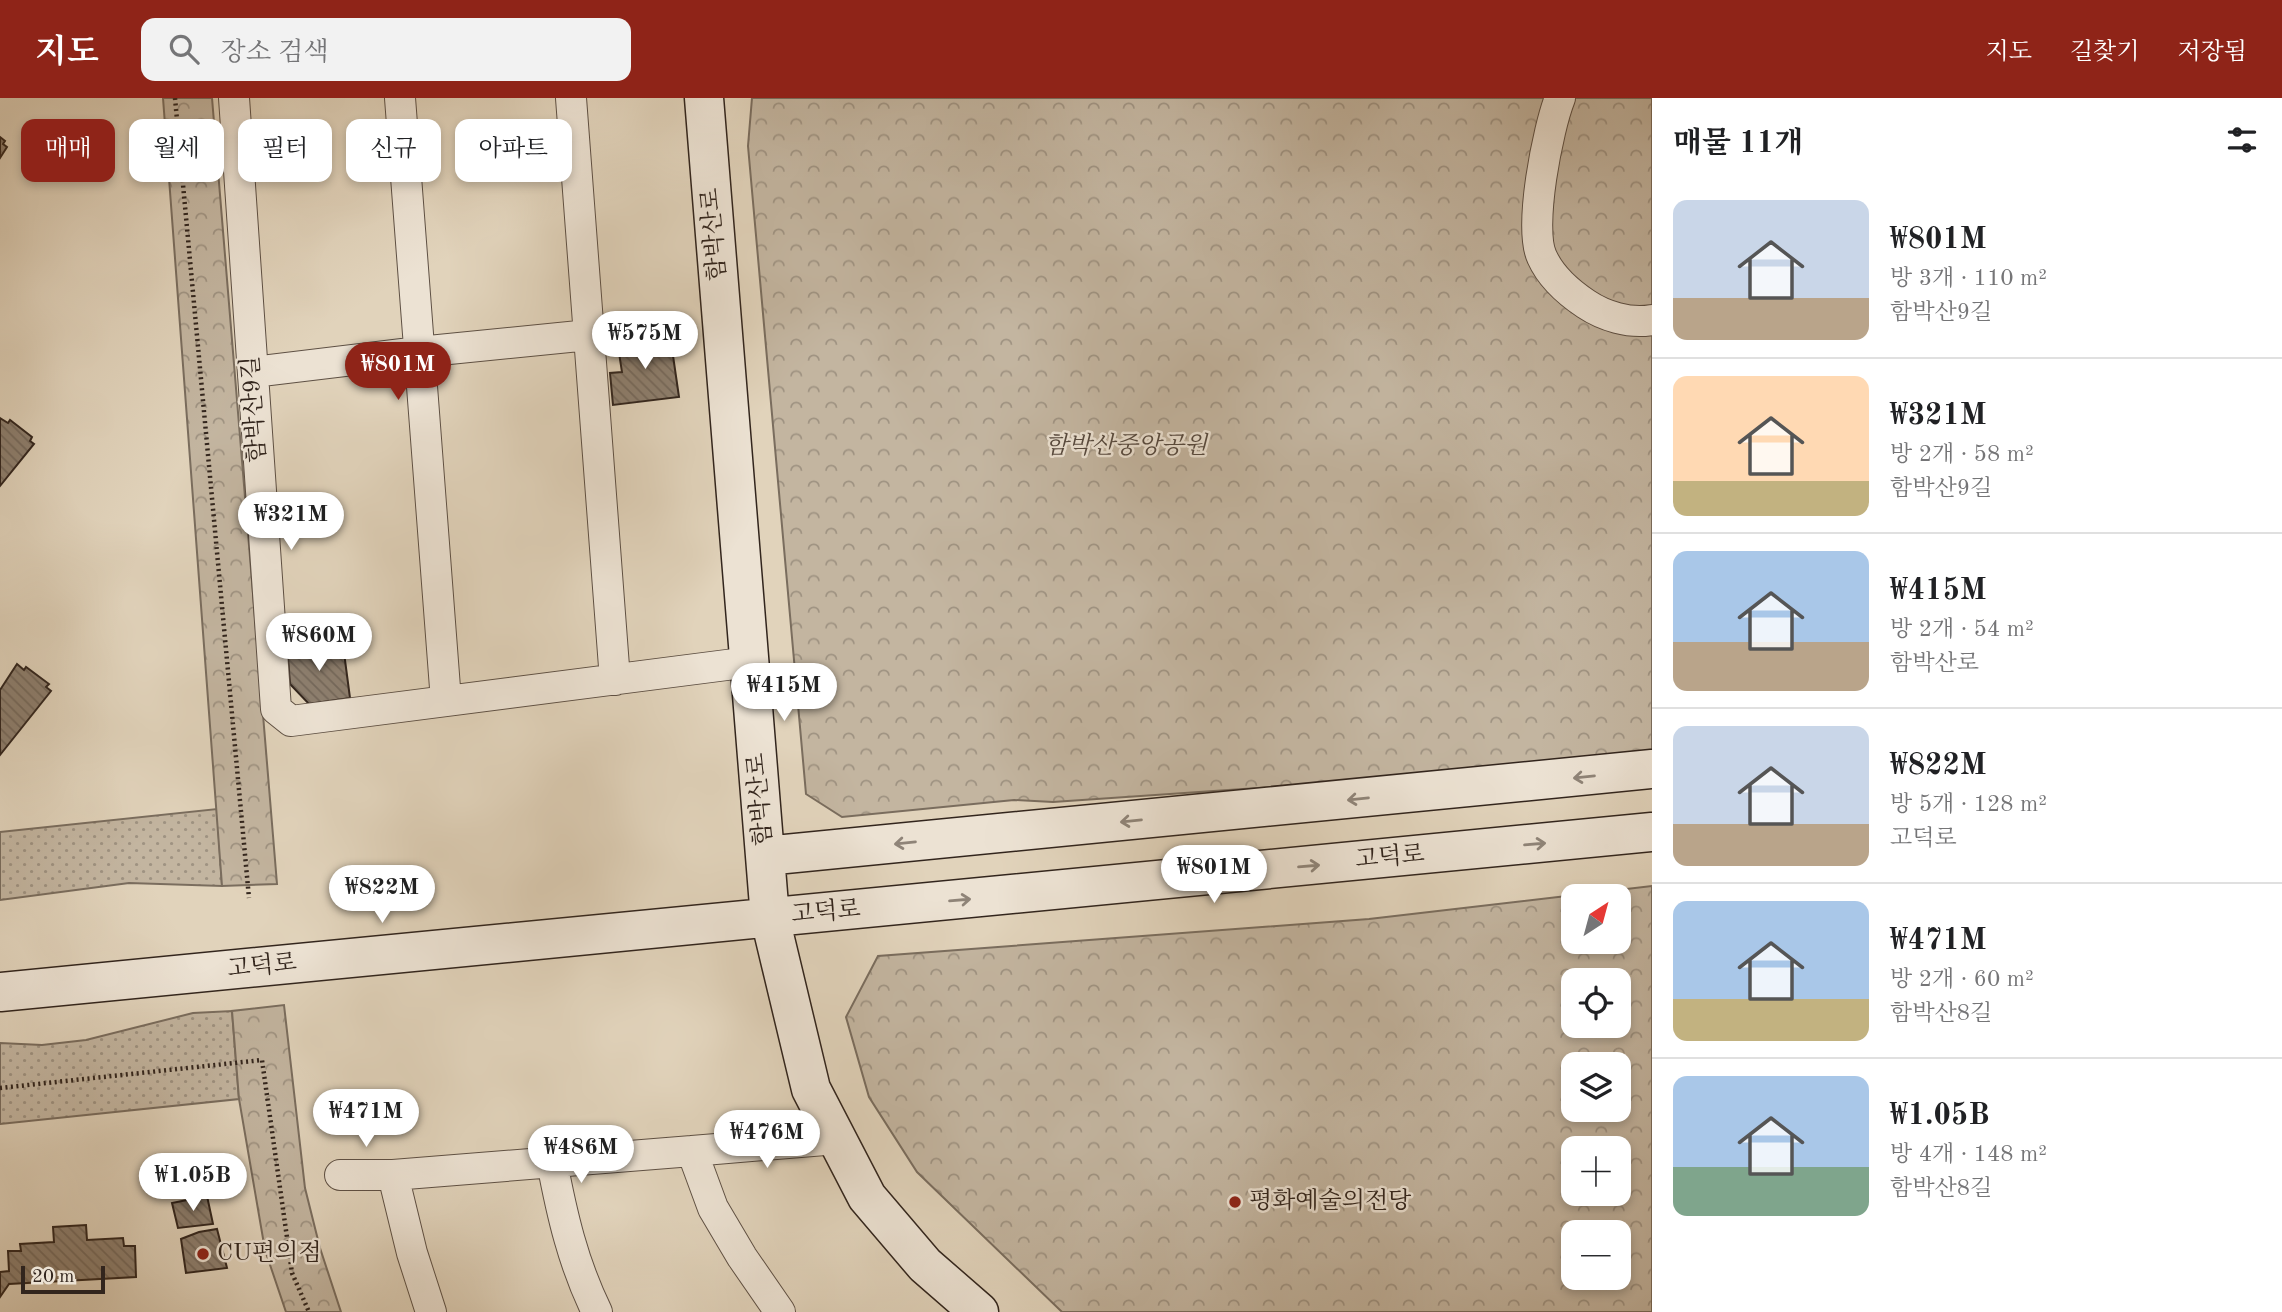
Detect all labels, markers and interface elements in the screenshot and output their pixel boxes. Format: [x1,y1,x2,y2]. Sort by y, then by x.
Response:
search box [141,18,631,81]
icon: search [165,30,203,68]
text: 지도 [35,37,99,70]
text: 장소 검색 [221,40,329,66]
text: 지도 [1986,41,2032,65]
text: 길찾기 [2070,41,2139,65]
text: 저장됨 [2177,41,2247,65]
chip: 매매 [21,119,115,182]
chip: 월세 [129,119,224,182]
chip: 필터 [238,119,332,182]
chip: 신규 [346,119,441,182]
chip: 아파트 [455,119,572,182]
icon: filters [2223,121,2261,159]
text: 매물 11개 [1673,129,1803,159]
street label: 함박산로 [697,187,731,281]
text: ₩801M [1890,225,1987,255]
icon: home [1729,228,1813,312]
text: 방 3개 · 110 m² [1890,267,2047,290]
text: 함박산9길 [1890,301,1992,324]
pin: ₩575M [596,312,694,371]
text: ₩575M [608,322,682,345]
pin: ₩801M [349,342,447,402]
text: ₩801M [361,353,435,376]
street label: 함박산9길 [237,355,271,463]
text: ₩321M [1890,401,1987,431]
icon: home [1729,404,1813,488]
park label: 함박산중앙공원 [1045,432,1209,459]
text: 방 2개 · 58 m² [1890,443,2034,466]
text: 함박산9길 [1890,477,1992,500]
pin: ₩321M [242,492,340,552]
text: ₩321M [254,503,328,526]
text: ₩415M [1890,576,1987,606]
icon: home [1729,579,1813,663]
pin: ₩860M [270,614,368,673]
text: 방 2개 · 54 m² [1890,618,2034,641]
text: ₩860M [282,624,356,647]
text: 함박산로 [1890,652,1979,675]
pin: ₩415M [735,664,833,723]
text: ₩415M [747,674,821,697]
text: ₩822M [1890,751,1987,781]
street label: 함박산로 [743,752,777,846]
icon: home [1729,754,1813,838]
one-way arrow [1573,771,1596,784]
one-way arrow [1347,793,1370,806]
text: 방 5개 · 128 m² [1890,793,2047,816]
one-way arrow [1121,815,1143,828]
text: 고덕로 [1890,827,1957,850]
one-way arrow [894,837,917,850]
one-way arrow [1523,838,1546,851]
street label: 고덕로 [1354,841,1426,873]
pin: ₩801M [1165,846,1263,905]
text: ₩801M [1177,856,1251,879]
one-way arrow [1297,859,1319,872]
pin: ₩822M [333,866,431,925]
text: ₩822M [345,876,419,899]
north arrow [1561,884,1631,954]
map controls [1561,884,1631,1290]
one-way arrow [948,893,971,906]
street label: 고덕로 [790,896,862,928]
text: ₩471M [1890,926,1987,956]
icon: home [1729,929,1813,1013]
street label: 고덕로 [226,949,298,983]
button: locate [1561,968,1631,1038]
text: 방 2개 · 60 m² [1890,968,2034,991]
text: 함박산8길 [1890,1002,1992,1025]
button: layers [1561,1052,1631,1122]
pin: ₩471M [317,1090,415,1149]
text: ₩471M [329,1100,403,1123]
text: ₩1.05B [1890,1101,1990,1131]
icon: home [1729,1104,1813,1188]
pin: ₩476M [718,1110,816,1170]
text: ₩476M [730,1121,804,1144]
pin: ₩486M [532,1126,630,1185]
text: ₩486M [544,1136,618,1159]
button: + [1561,1136,1631,1206]
text: 방 4개 · 148 m² [1890,1143,2047,1166]
pin: ₩1.05B [136,1154,250,1213]
text: ₩1.05B [155,1164,231,1187]
text: 함박산8길 [1890,1177,1992,1200]
place label: 평화예술의전당 [1249,1187,1412,1214]
marker: 평화예술의전당 [1227,1194,1243,1210]
button: − [1561,1220,1631,1290]
place label: CU편의점 [217,1240,321,1266]
marker: CU편의점 [195,1246,211,1262]
scale bar [21,1263,105,1295]
text: 20 m [32,1268,74,1287]

